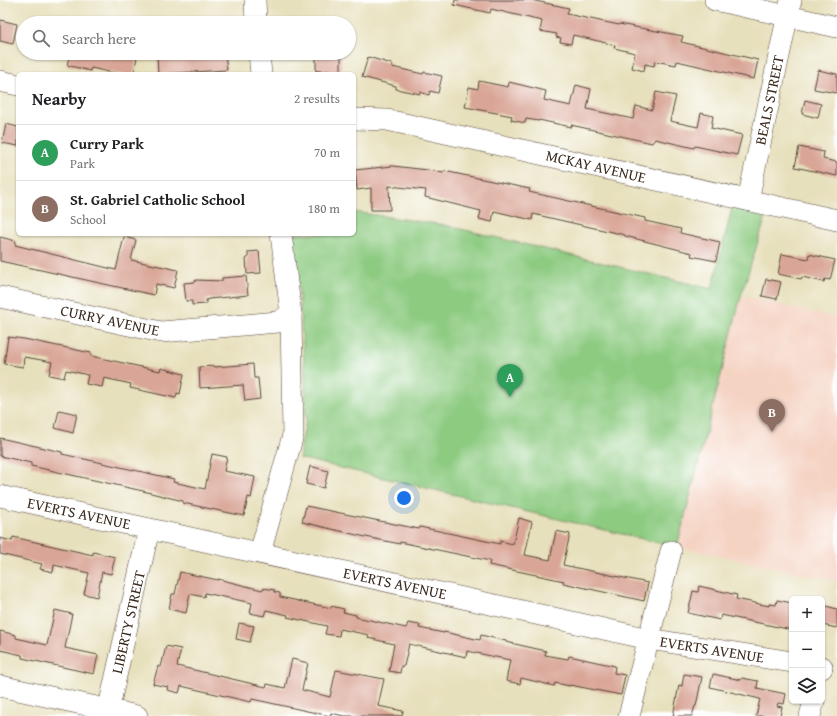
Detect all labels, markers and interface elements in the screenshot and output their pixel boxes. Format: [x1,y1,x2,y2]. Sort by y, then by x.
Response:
search box [16,16,356,60]
icon: search [30,27,52,49]
text: Search here [62,28,136,49]
street label: BEALS STREET [749,53,789,147]
text: Nearby [32,86,86,111]
text: 2 results [294,89,340,108]
text: Curry Park [70,133,144,154]
text: A [41,143,49,162]
text: 70 m [314,143,340,162]
street label: MCKAY AVENUE [544,144,648,188]
text: Park [70,154,95,173]
text: St. Gabriel Catholic School [70,189,245,210]
text: B [41,199,49,218]
text: 180 m [308,199,340,218]
text: School [70,210,106,229]
street label: CURRY AVENUE [59,299,162,341]
pin: A [497,364,523,397]
pin: B [759,399,785,432]
your location [394,488,414,508]
street label: EVERTS AVENUE [25,492,133,534]
street label: EVERTS AVENUE [341,562,449,604]
street label: LIBERTY STREET [106,568,150,676]
map controls [789,596,825,704]
button: + [789,596,825,632]
street label: EVERTS AVENUE [659,630,766,668]
button: − [789,632,825,668]
button: layers [789,668,825,704]

